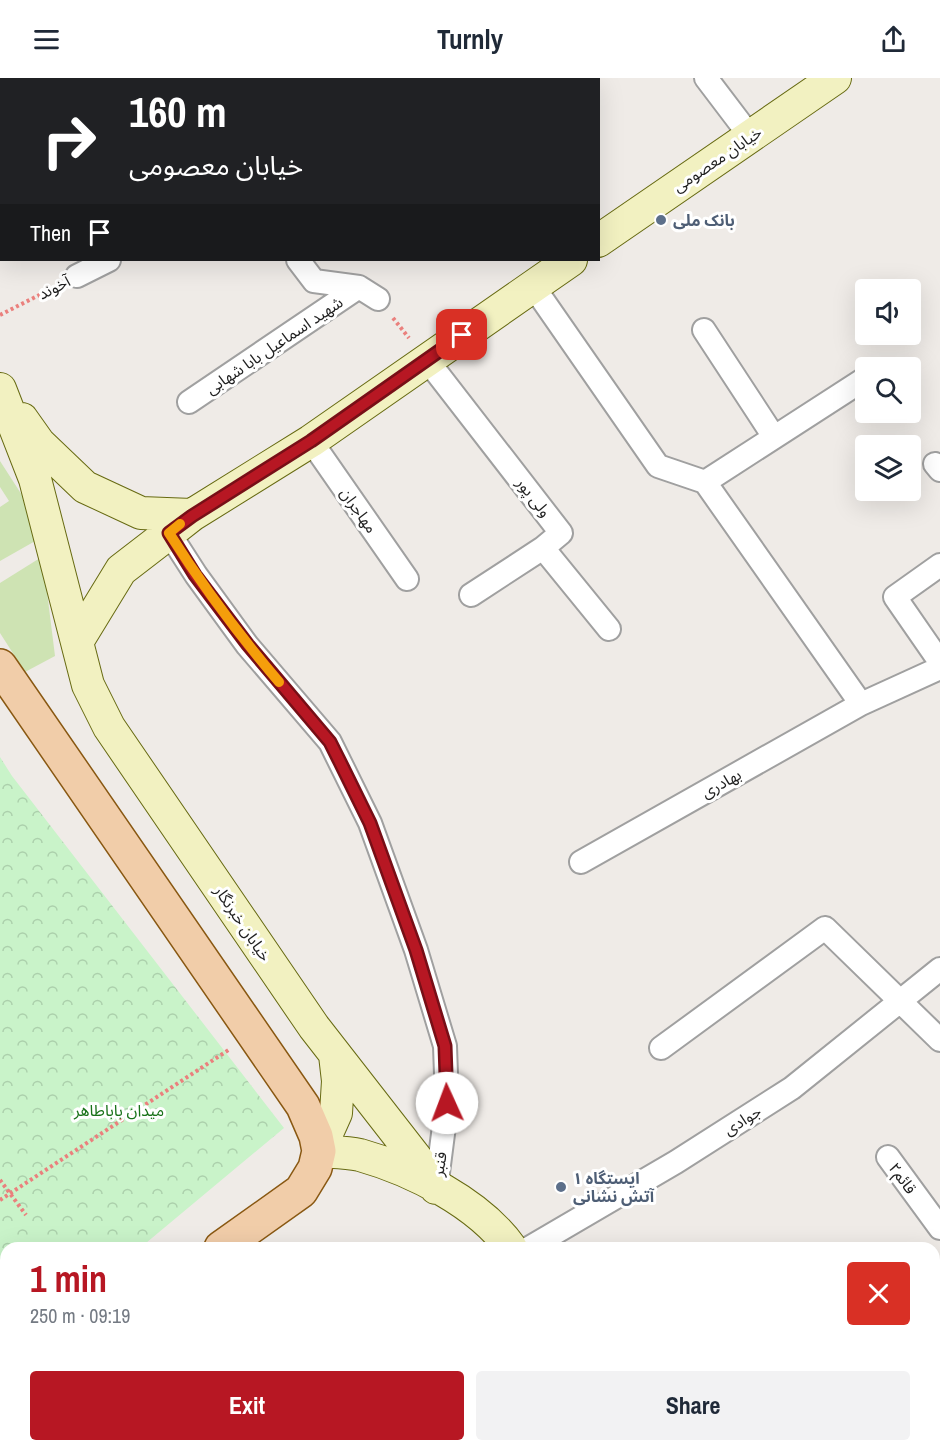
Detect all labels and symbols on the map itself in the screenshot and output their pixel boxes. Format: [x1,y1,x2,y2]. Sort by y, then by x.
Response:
street label: خیابان معصومی [668,121,766,197]
place label: بانک ملی [673,209,735,231]
marker: بانک ملی [654,213,668,227]
street label: آخوند [34,269,75,304]
street label: شهید اسماعیل بابا شهابی [201,291,347,399]
pin [436,309,487,360]
street label: ولی پور [511,472,557,522]
street label: مهاجران [335,483,383,537]
street label: بهادری [697,763,745,803]
street label: خیابان خبرنگار [209,880,277,965]
position arrow [415,1071,479,1135]
park label: میدان باباطاهر [73,1099,164,1121]
street label: جوادی [719,1100,765,1140]
street label: قنبر [426,1150,452,1179]
street label: قائم۲ [882,1158,922,1200]
place label: ایستگاه ۱ آتش نشانی [573,1167,655,1207]
marker: ایستگاه ۱ آتش نشانی [554,1180,568,1194]

